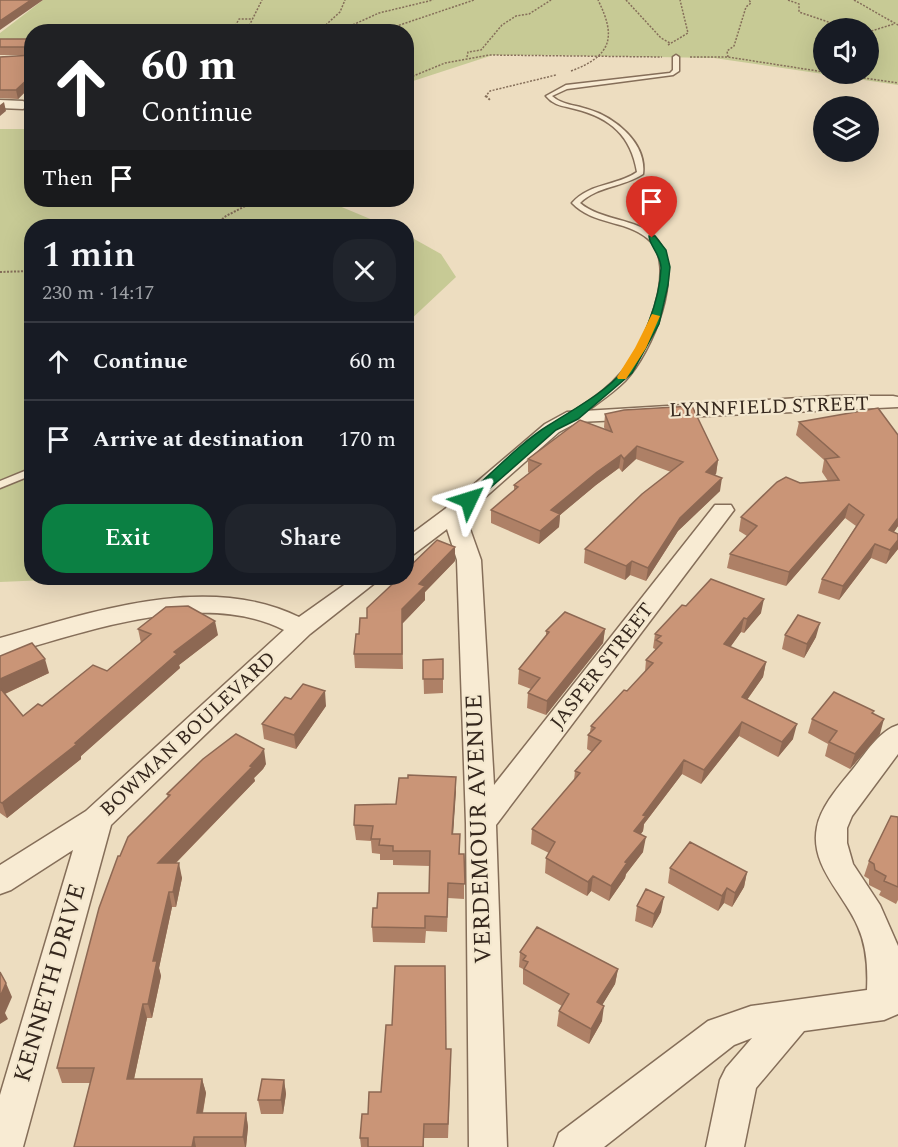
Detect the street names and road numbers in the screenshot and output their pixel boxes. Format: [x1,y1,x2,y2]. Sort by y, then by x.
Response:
street label: LYNNFIELD STREET [668,389,870,425]
street label: JASPER STREET [543,596,661,736]
street label: BOWMAN BOULEVARD [93,644,283,824]
street label: VERDEMOUR AVENUE [456,693,502,965]
street label: KENNETH DRIVE [4,879,96,1087]

